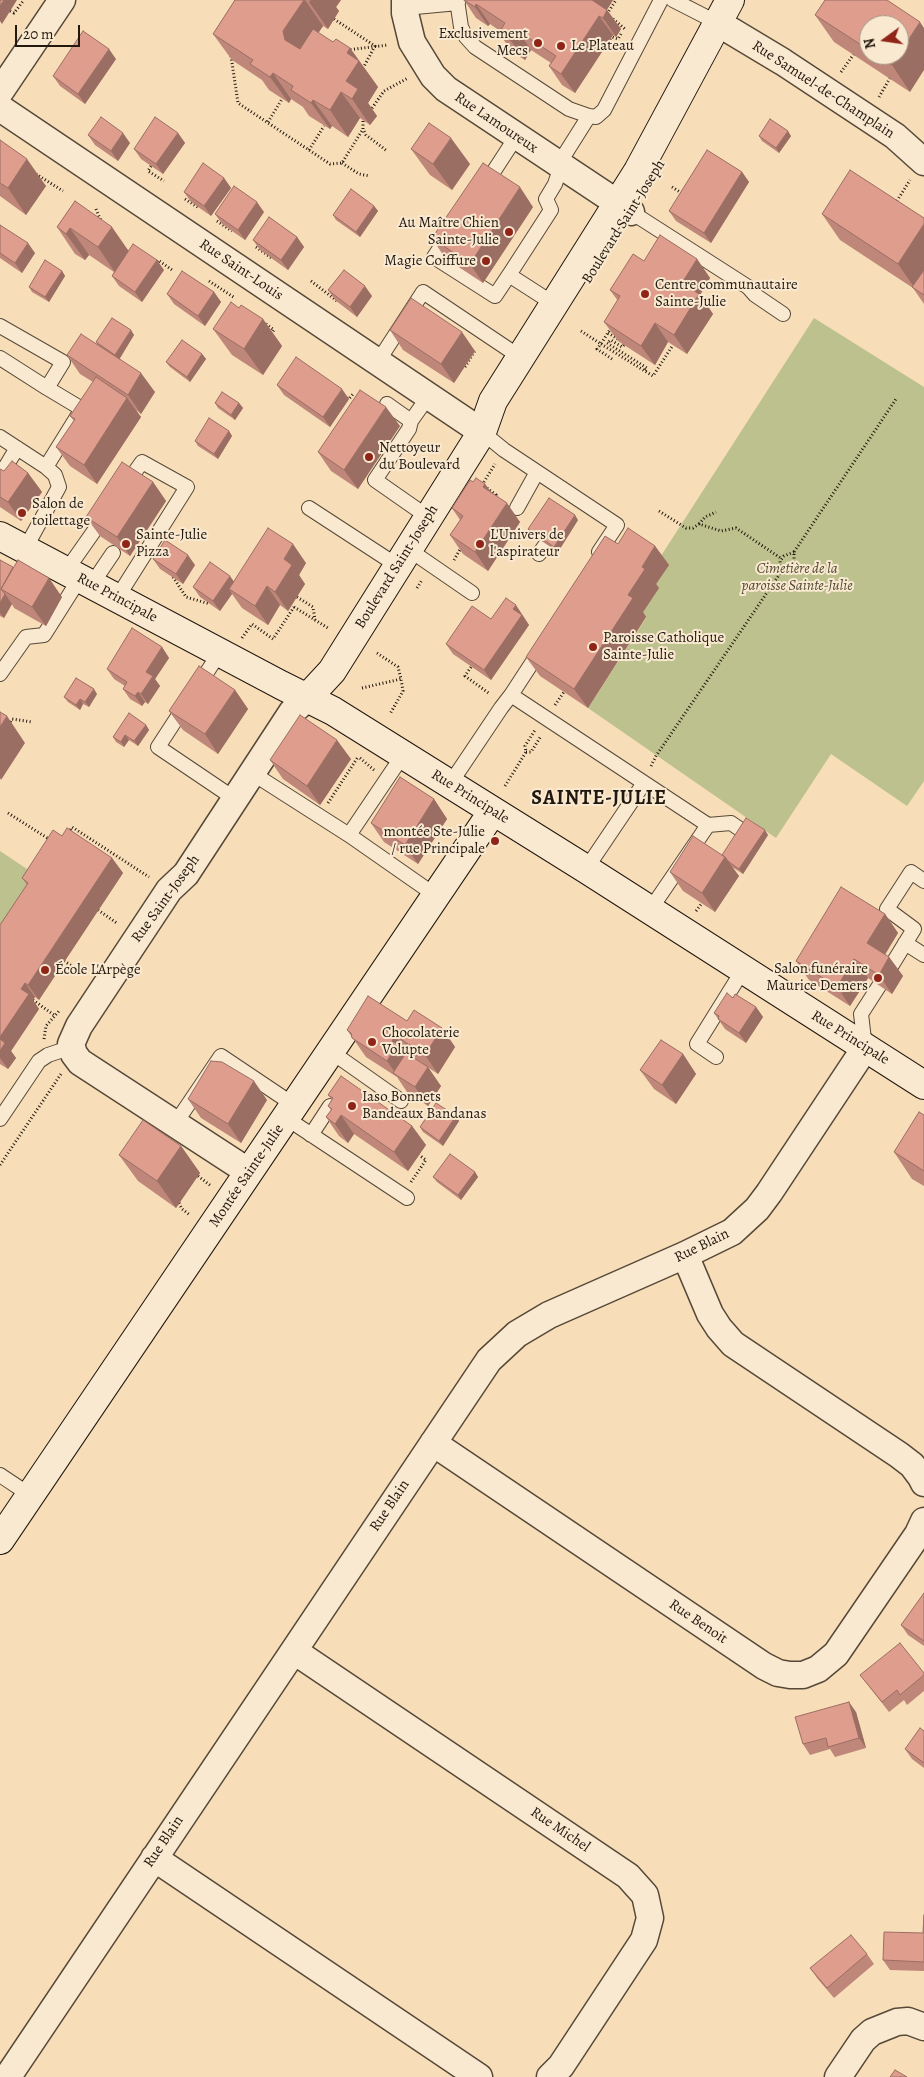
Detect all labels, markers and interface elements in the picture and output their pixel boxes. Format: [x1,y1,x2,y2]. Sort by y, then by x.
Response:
scale bar [18,15,82,47]
north arrow [859,15,909,65]
text: 20 m [23,24,54,44]
place label: Exclusivement Mecs [438,25,528,60]
text: N [859,36,880,51]
marker: Exclusivement Mecs [532,37,544,49]
place label: Le Plateau [571,37,634,55]
street label: Rue Samuel-de-Champlain [748,37,898,143]
marker: Le Plateau [555,40,567,52]
street label: Rue Lamoureux [451,88,541,158]
street label: Boulevard Saint-Joseph [579,157,669,287]
place label: Au Maître Chien Sainte-Julie [399,214,499,249]
marker: Au Maître Chien Sainte-Julie [503,226,515,238]
street label: Rue Saint-Louis [196,235,286,305]
place label: Magie Coiffure [384,252,476,270]
marker: Magie Coiffure [480,255,492,267]
place label: Centre communautaire Sainte-Julie [655,276,798,311]
marker: Centre communautaire Sainte-Julie [639,288,651,300]
place label: Nettoyeur du Boulevard [379,439,460,474]
marker: Nettoyeur du Boulevard [363,451,375,463]
place label: Salon de toilettage [32,495,90,530]
street label: Boulevard Saint-Joseph [352,502,442,632]
marker: Salon de toilettage [16,507,28,519]
place label: Sainte-Julie Pizza [136,526,207,561]
place label: L'Univers de l'aspirateur [490,526,564,561]
marker: Sainte-Julie Pizza [120,538,132,550]
marker: L'Univers de l'aspirateur [474,538,486,550]
park label: Cimetière de la paroisse Sainte-Julie [741,560,853,595]
street label: Rue Principale [74,569,160,627]
place label: Paroisse Catholique Sainte-Julie [603,629,724,664]
marker: Paroisse Catholique Sainte-Julie [587,641,599,653]
street label: Rue Principale [428,766,512,828]
district label: SAINTE-JULIE [530,787,668,811]
place label: montée Ste-Julie / rue Principale [383,823,485,858]
marker: montée Ste-Julie / rue Principale [489,835,501,847]
street label: Rue Saint-Joseph [128,852,204,946]
place label: Salon funéraire Maurice Demers [766,960,868,995]
place label: École L'Arpège [55,961,141,979]
marker: École L'Arpège [39,964,51,976]
marker: Salon funéraire Maurice Demers [872,972,884,984]
street label: Rue Principale [808,1007,892,1069]
place label: Chocolaterie Volupte [382,1024,459,1059]
marker: Chocolaterie Volupte [366,1036,378,1048]
place label: Iaso Bonnets Bandeaux Bandanas [362,1088,487,1123]
marker: Iaso Bonnets Bandeaux Bandanas [346,1100,358,1112]
street label: Montée Sainte-Julie [206,1121,288,1231]
street label: Rue Blain [672,1225,732,1267]
street label: Rue Blain [366,1477,414,1535]
street label: Rue Benoit [665,1596,731,1648]
street label: Rue Michel [527,1804,593,1856]
street label: Rue Blain [140,1813,188,1871]

